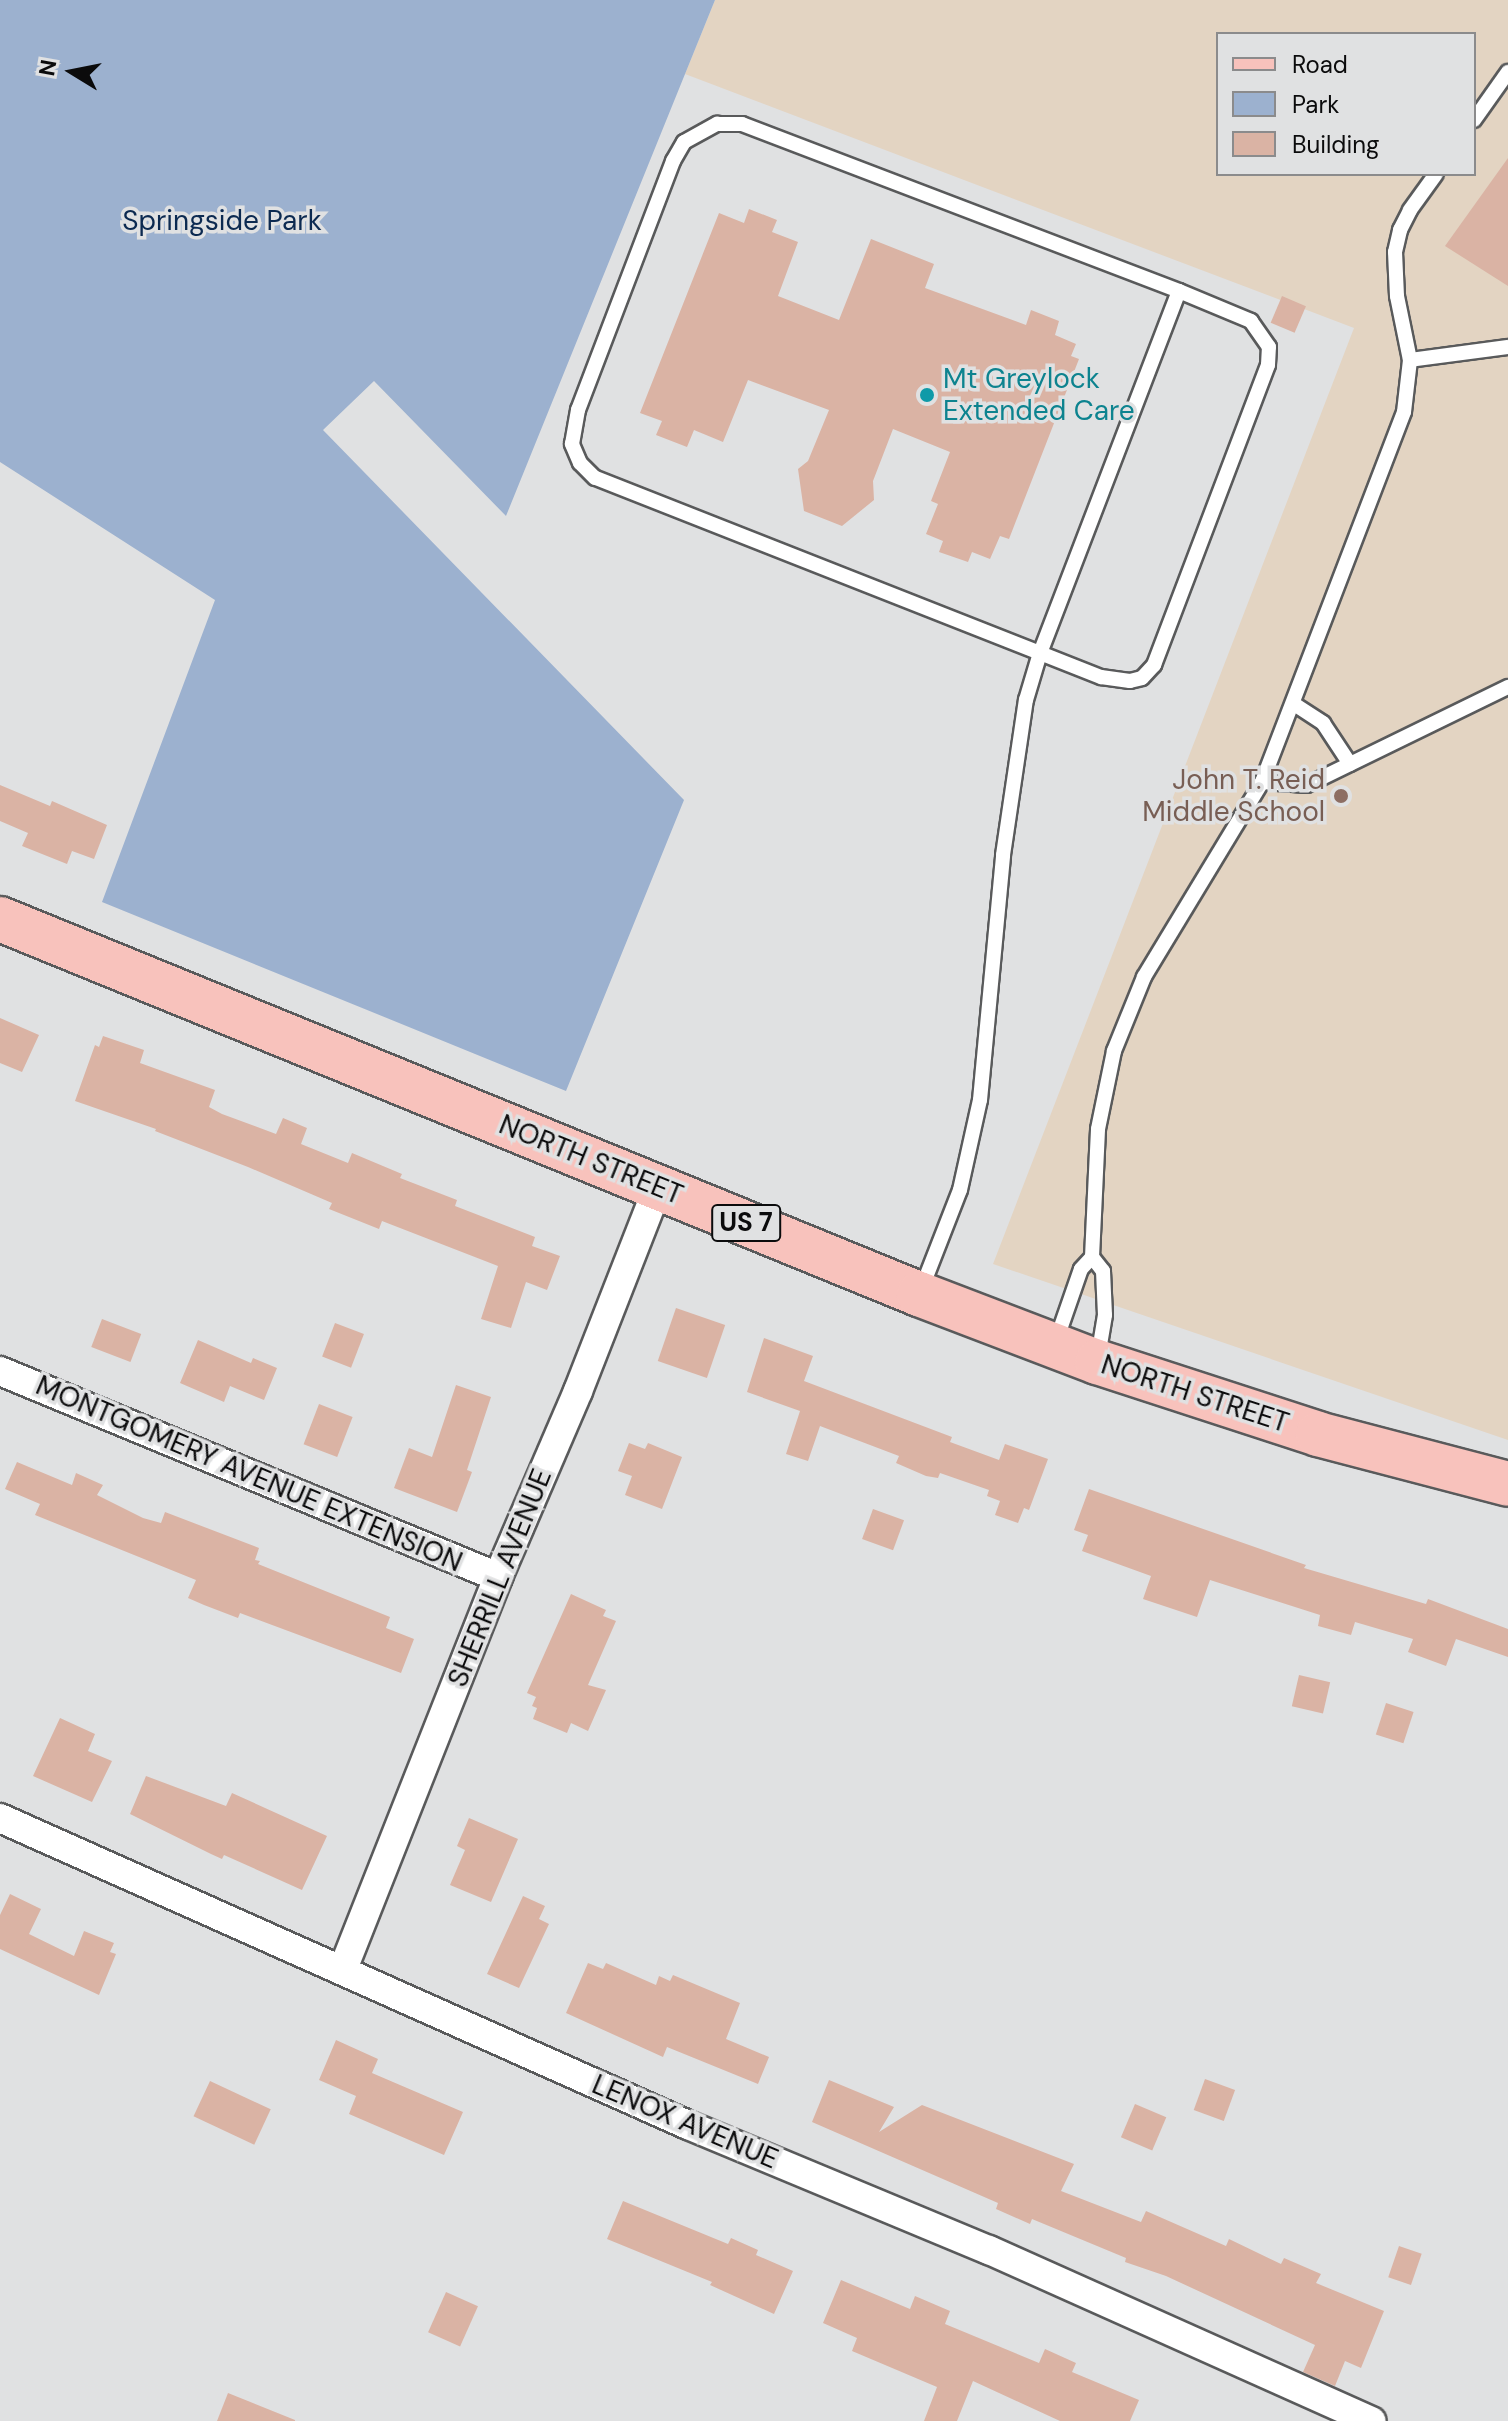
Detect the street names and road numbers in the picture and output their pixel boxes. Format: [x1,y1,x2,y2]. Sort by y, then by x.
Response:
street label: NORTH STREET [494,1108,688,1212]
road number: US 7 [710,1201,782,1245]
street label: NORTH STREET [1097,1348,1293,1440]
street label: MONTGOMERY AVENUE EXTENSION [31,1369,467,1579]
street label: SHERRILL AVENUE [441,1464,559,1692]
street label: LENOX AVENUE [587,2068,783,2176]

